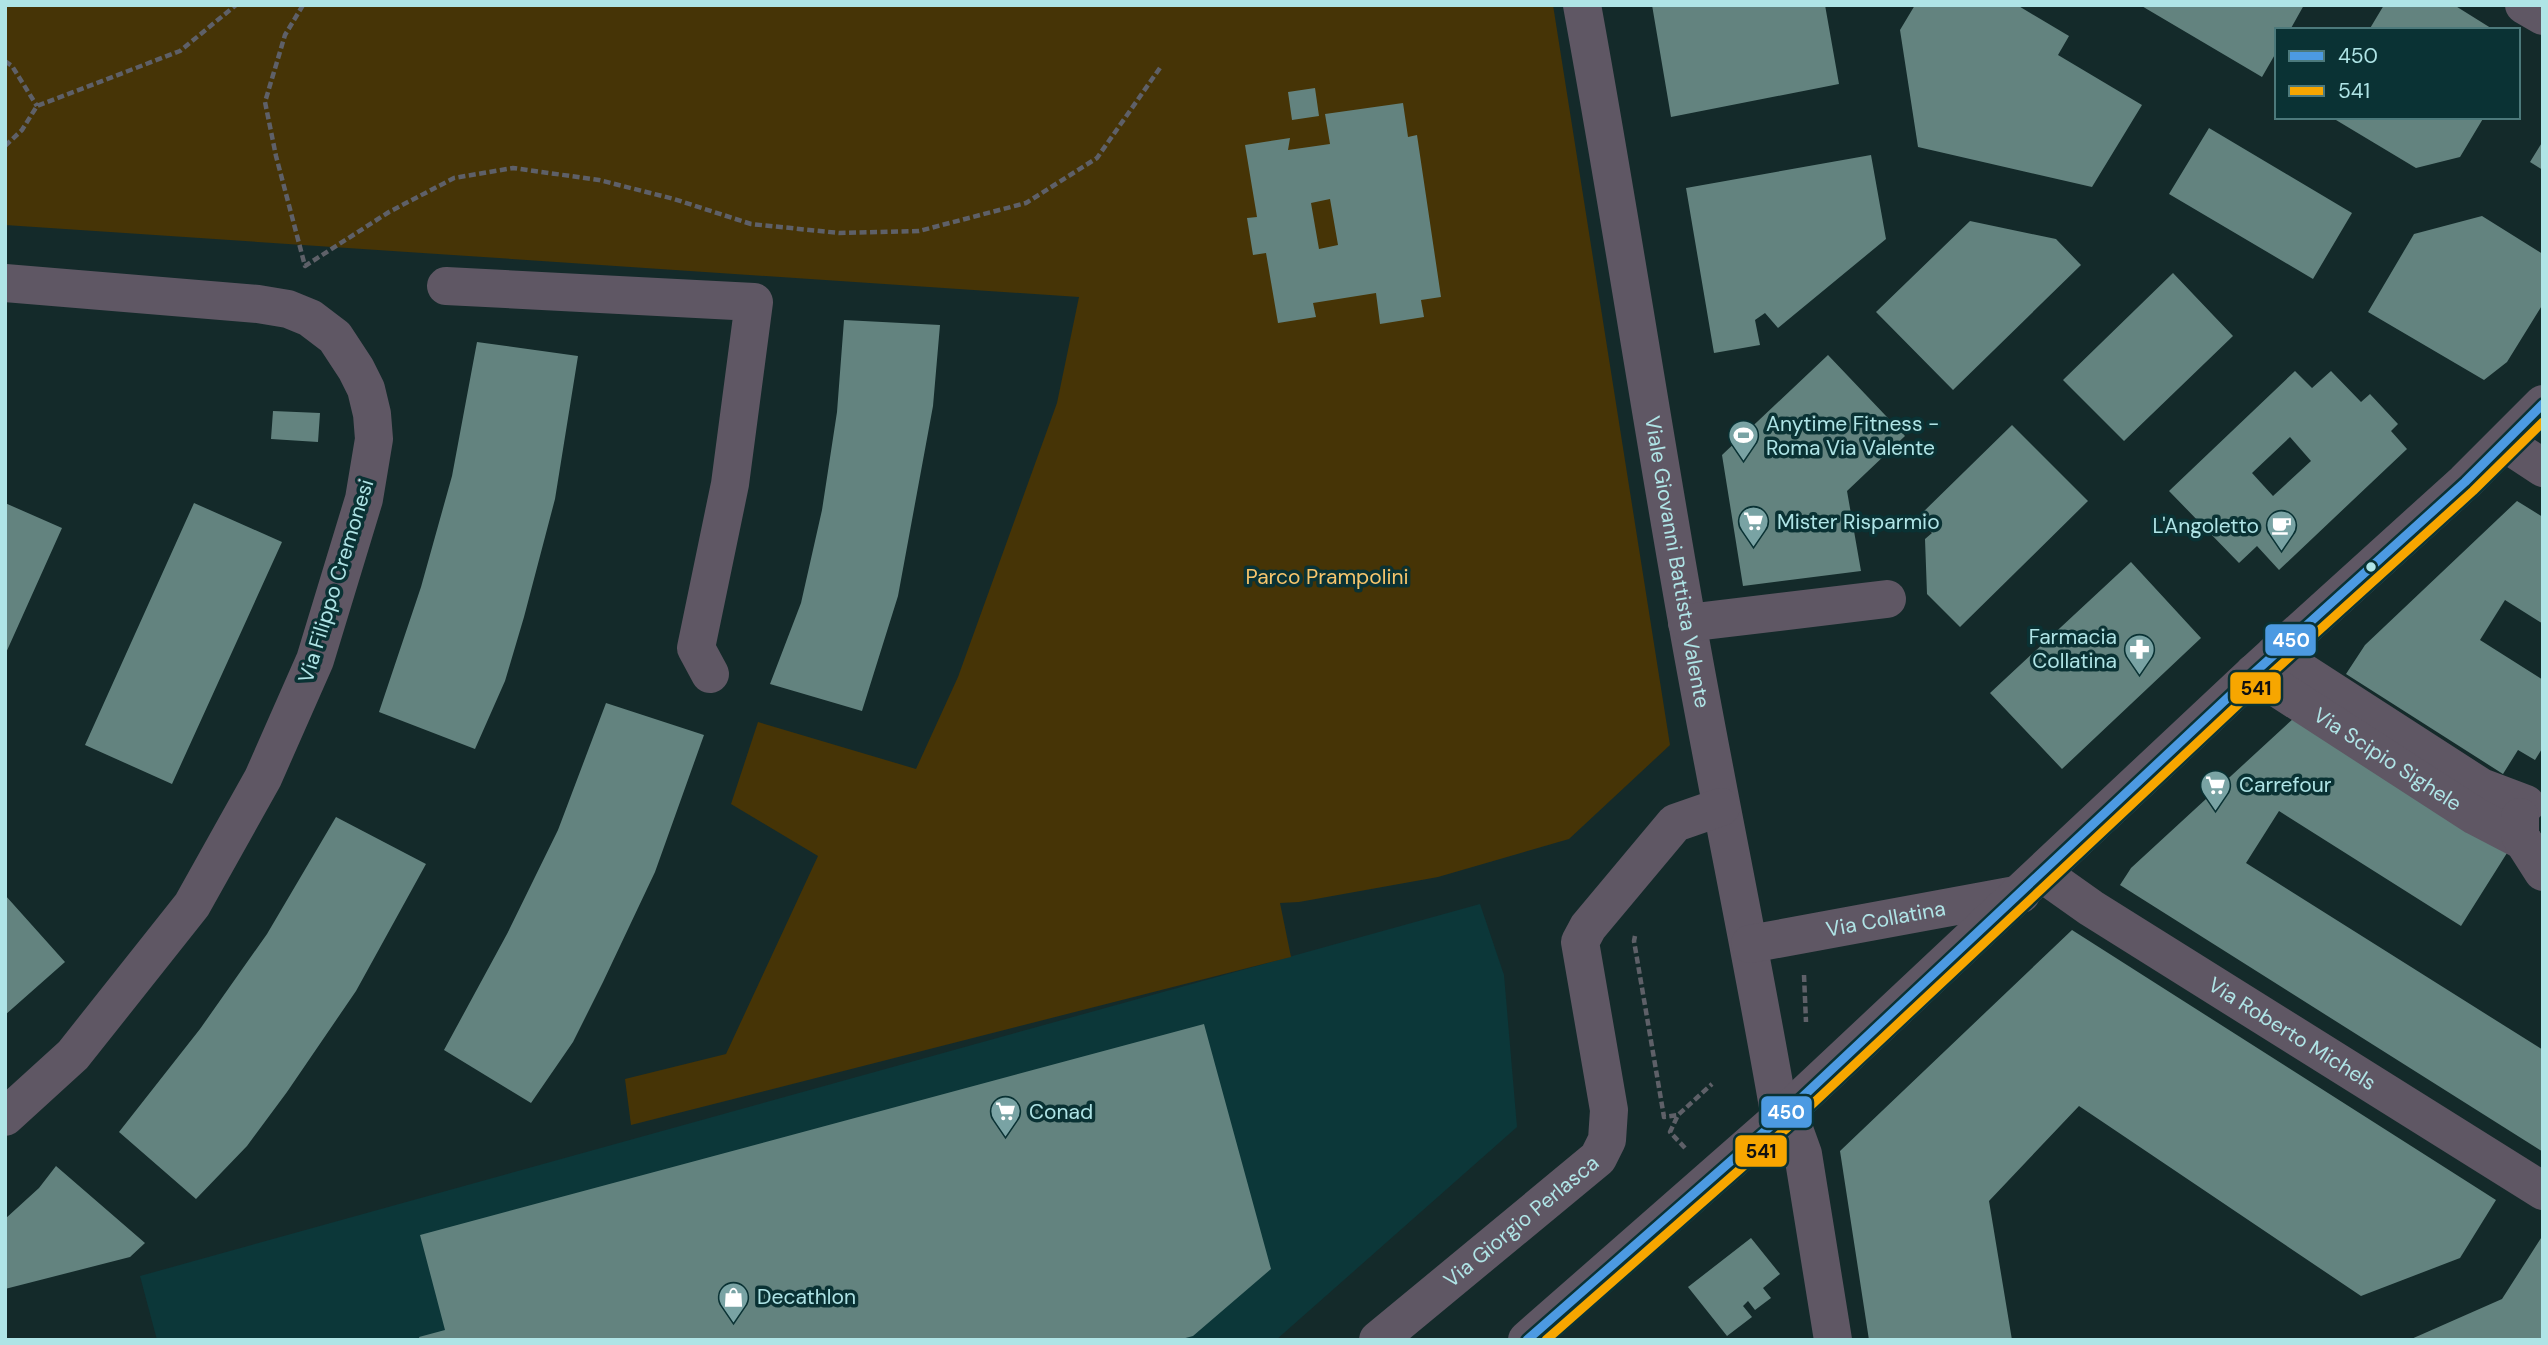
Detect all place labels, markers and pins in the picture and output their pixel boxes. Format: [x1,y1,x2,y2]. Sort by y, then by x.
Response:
place label: Anytime Fitness - Roma Via Valente [1766,410,1939,462]
sports icon: Anytime Fitness - Roma Via Valente [1726,419,1760,463]
supermarket icon: Mister Risparmio [1737,505,1771,549]
place label: Mister Risparmio [1777,508,1940,536]
cafe icon: L'Angoletto [2265,509,2299,553]
place label: L'Angoletto [2153,512,2259,540]
unlabelled marker [2364,560,2378,574]
place label: Farmacia Collatina [2029,623,2117,675]
pharmacy icon: Farmacia Collatina [2123,632,2157,676]
supermarket icon: Carrefour [2199,768,2233,812]
place label: Carrefour [2239,771,2332,799]
supermarket icon: Conad [989,1095,1023,1139]
place label: Conad [1029,1098,1093,1126]
shop icon: Decathlon [717,1280,751,1324]
place label: Decathlon [757,1283,856,1311]

